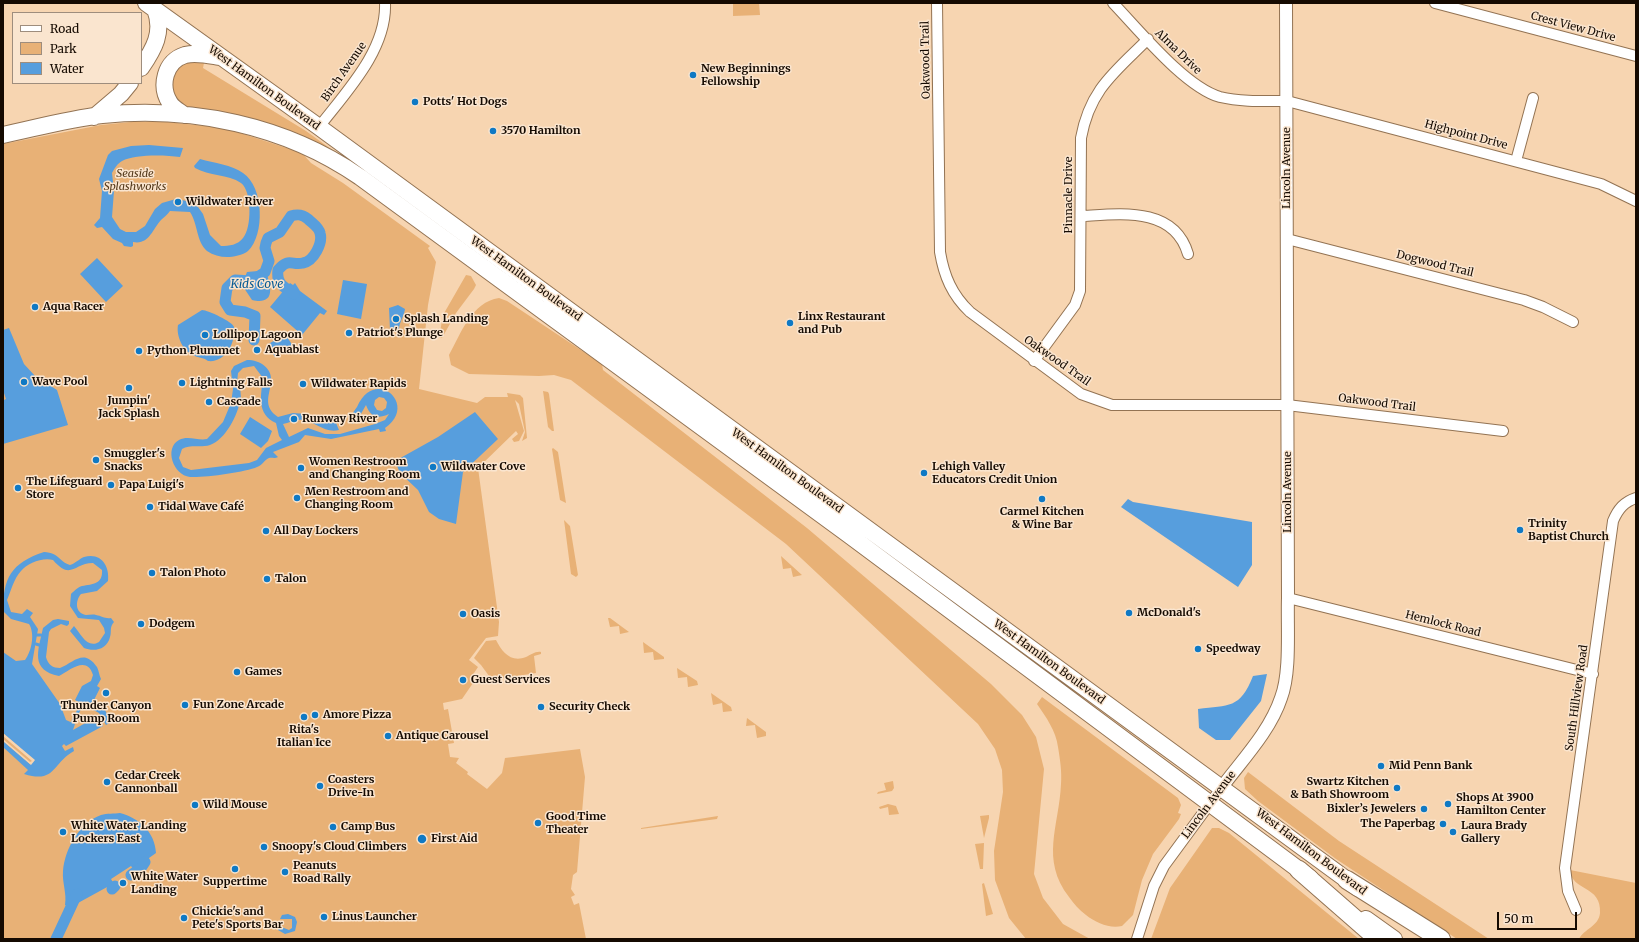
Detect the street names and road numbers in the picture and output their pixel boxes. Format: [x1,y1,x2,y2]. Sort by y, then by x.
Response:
street label: Crest View Drive [1529,9,1617,45]
street label: Oakwood Trail [919,21,933,99]
street label: Alma Drive [1152,27,1204,77]
street label: Birch Avenue [319,40,369,104]
street label: West Hamilton Boulevard [206,43,322,133]
street label: Highpoint Drive [1423,118,1509,152]
street label: Lincoln Avenue [1280,127,1294,209]
street label: Pinnacle Drive [1062,157,1076,233]
street label: West Hamilton Boulevard [468,234,584,324]
street label: Dogwood Trail [1395,248,1475,280]
street label: Oakwood Trail [1021,333,1093,389]
street label: Oakwood Trail [1337,392,1417,414]
street label: West Hamilton Boulevard [729,426,845,516]
street label: Lincoln Avenue [1281,451,1295,533]
street label: Hemlock Road [1404,608,1482,640]
street label: West Hamilton Boulevard [991,617,1107,707]
street label: South Hillview Road [1563,644,1591,752]
street label: Lincoln Avenue [1179,769,1239,841]
street label: West Hamilton Boulevard [1253,806,1369,898]

